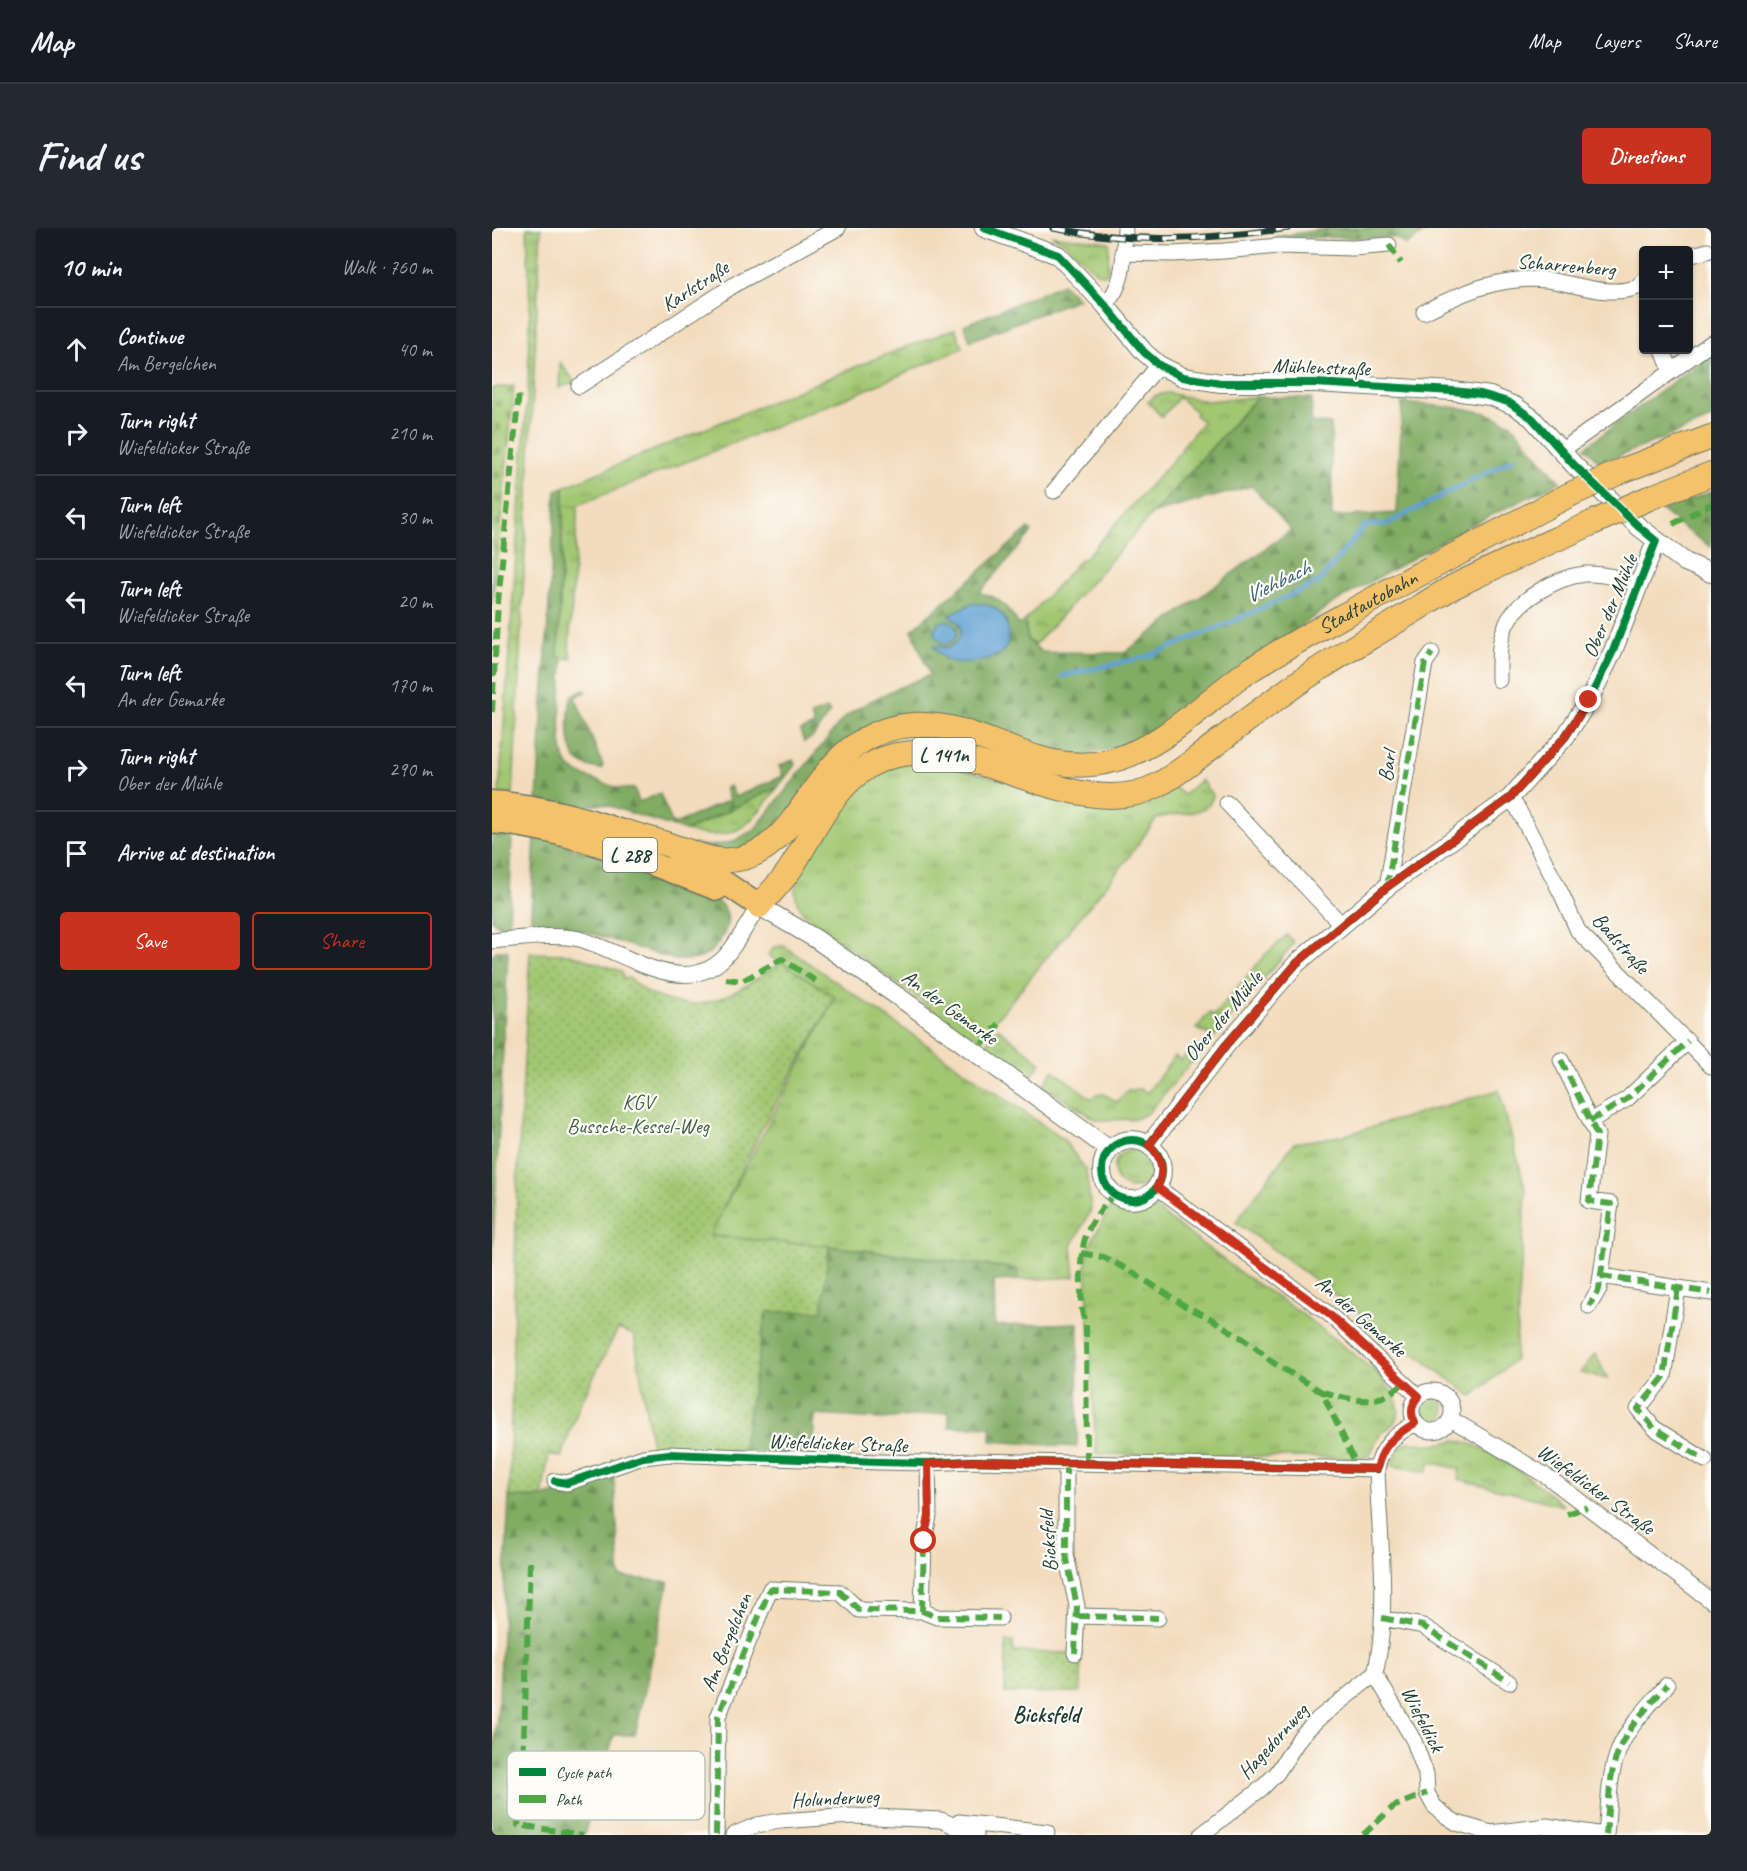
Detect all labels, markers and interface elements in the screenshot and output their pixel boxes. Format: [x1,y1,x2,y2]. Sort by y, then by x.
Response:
text: Map [30,24,73,59]
text: Map [1528,28,1561,54]
text: Layers [1594,28,1640,54]
text: Share [1673,28,1717,54]
button: Directions [1582,128,1711,184]
text: Find us [36,130,141,183]
map controls [1639,246,1693,354]
button: + [1639,246,1693,300]
street label: Scharrenberg [1516,248,1618,282]
text: 10 min [60,251,122,284]
street label: Karlstraße [656,253,735,317]
text: Walk · 760 m [342,255,432,280]
button: − [1639,300,1693,354]
text: Continue [117,323,183,351]
icon: ahead [60,333,93,366]
text: 40 m [398,337,432,362]
text: Am Bergelchen [117,351,216,376]
street label: Mühlenstraße [1272,352,1372,382]
text: Turn right [117,407,194,435]
icon: right [60,417,93,450]
text: 210 m [389,421,432,446]
text: Wiefeldicker Straße [117,435,249,460]
text: Turn left [117,491,181,519]
icon: left [60,501,93,534]
text: 30 m [398,505,432,530]
text: Wiefeldicker Straße [117,519,249,544]
street label: Ober der Mühle [1577,548,1644,662]
water label: Viehbach [1240,553,1316,610]
street label: Stadtautobahn [1314,564,1422,640]
text: Turn left [117,575,181,603]
icon: left [60,585,93,618]
text: 20 m [398,589,432,614]
text: Wiefeldicker Straße [117,603,249,628]
text: Turn left [117,659,181,687]
icon: left [60,669,93,702]
text: 170 m [389,673,432,698]
route end [1575,686,1601,712]
text: An der Gemarke [117,687,224,712]
road number: L 141n [912,738,976,772]
text: Turn right [117,743,194,771]
street label: Barl [1372,745,1403,783]
icon: right [60,753,93,786]
text: 290 m [389,757,432,782]
text: Ober der Mühle [117,771,222,796]
icon: arrive [60,837,93,870]
road number: L 288 [603,838,657,872]
text: Arrive at destination [117,839,274,867]
street label: Badstraße [1587,907,1657,981]
button: Save [60,912,240,970]
button: Share [252,912,432,970]
street label: An der Gemarke [897,964,1005,1052]
street label: Ober der Mühle [1178,964,1270,1066]
park label: KGV Bussche-Kessel-Weg [567,1089,710,1139]
street label: An der Gemarke [1310,1269,1413,1364]
street label: Wiefeldicker Straße [768,1428,910,1458]
street label: Wiefeldicker Straße [1532,1438,1661,1542]
street label: Bicksfeld [1033,1506,1063,1573]
route start [910,1527,936,1553]
street label: Am Bergelchen [695,1589,758,1695]
street label: Wiefeldick [1395,1682,1451,1757]
street label: Hagedornweg [1232,1697,1315,1784]
district label: Bicksfeld [1013,1701,1083,1729]
legend [507,1751,705,1820]
text: Cycle path [556,1763,612,1783]
street label: Holunderweg [790,1783,881,1813]
text: Path [556,1790,583,1810]

